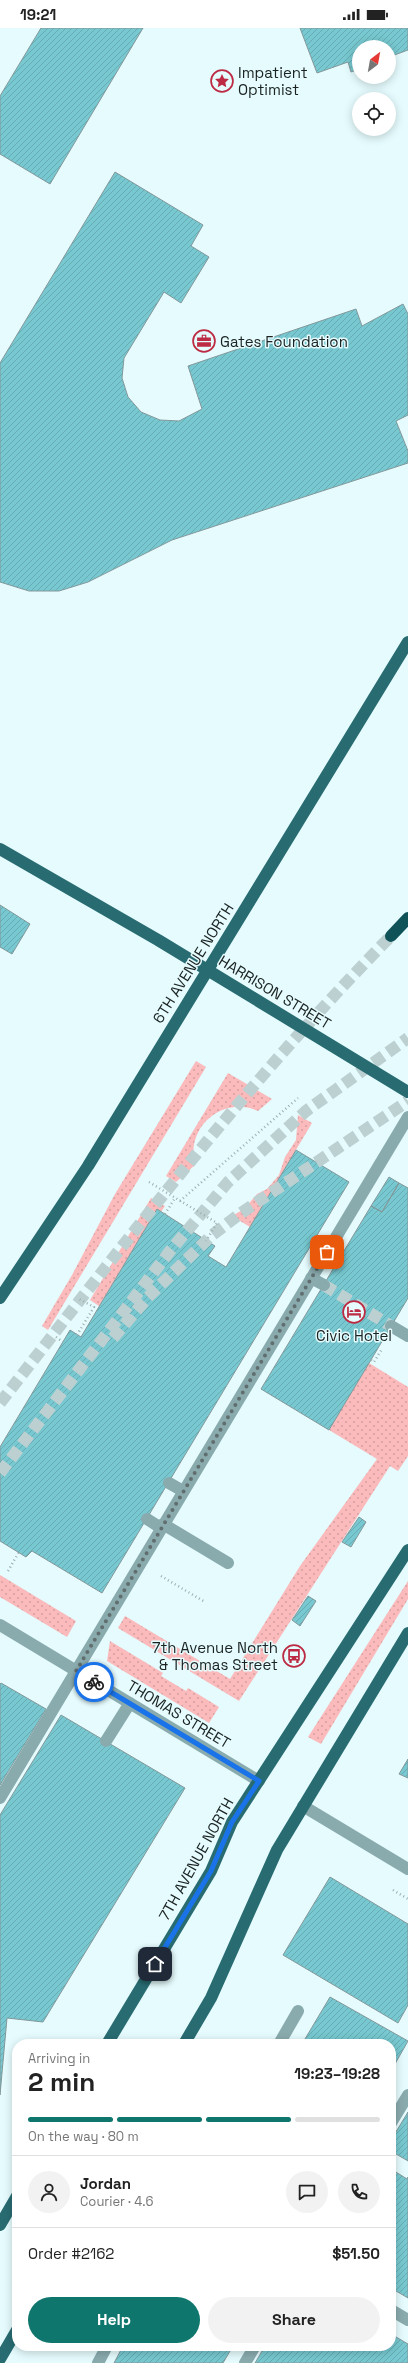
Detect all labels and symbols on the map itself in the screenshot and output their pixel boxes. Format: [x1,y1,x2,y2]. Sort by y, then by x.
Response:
north arrow [352,40,396,84]
place label: Impatient Optimist [238,63,308,99]
place icon: Impatient Optimist [209,68,235,94]
office icon: Gates Foundation [191,328,217,354]
place label: Gates Foundation [220,332,348,351]
street label: 6TH AVENUE NORTH [148,899,238,1027]
street label: HARRISON STREET [215,951,335,1033]
pin [310,1235,344,1269]
hotel icon: Civic Hotel [341,1299,367,1325]
place label: Civic Hotel [316,1326,392,1345]
place label: 7th Avenue North & Thomas Street [152,1638,278,1674]
bus stop icon: 7th Avenue North & Thomas Street [281,1643,307,1669]
courier [74,1662,114,1702]
street label: THOMAS STREET [124,1676,234,1752]
street label: 7TH AVENUE NORTH [154,1794,238,1924]
pin [138,1947,172,1981]

